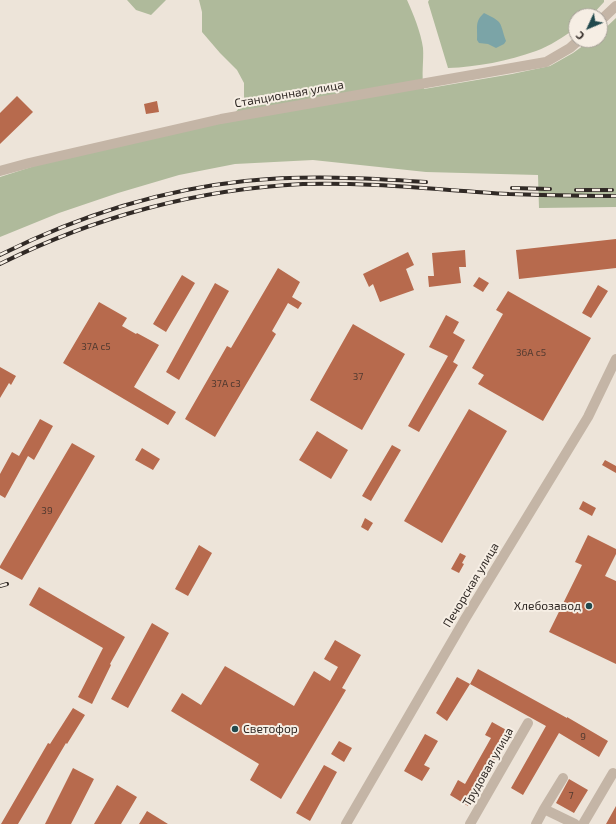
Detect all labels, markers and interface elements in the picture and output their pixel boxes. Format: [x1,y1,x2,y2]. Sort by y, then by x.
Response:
north arrow [568,8,608,48]
text: С [573,29,587,43]
street label: Станционная улица [233,77,345,111]
house number: 37А с5 [81,341,111,353]
house number: 36А с5 [516,347,546,359]
house number: 37 [353,371,363,383]
house number: 37А с3 [211,378,241,390]
house number: 39 [41,505,53,517]
street label: Печорская улица [440,540,502,630]
place label: Хлебозавод [514,599,581,613]
marker: Хлебозавод [584,601,594,611]
place label: Светофор [243,722,298,736]
marker: Светофор [230,724,240,734]
street label: Трудовая улица [460,725,516,809]
house number: 9 [580,731,586,743]
house number: 7 [568,790,574,802]

